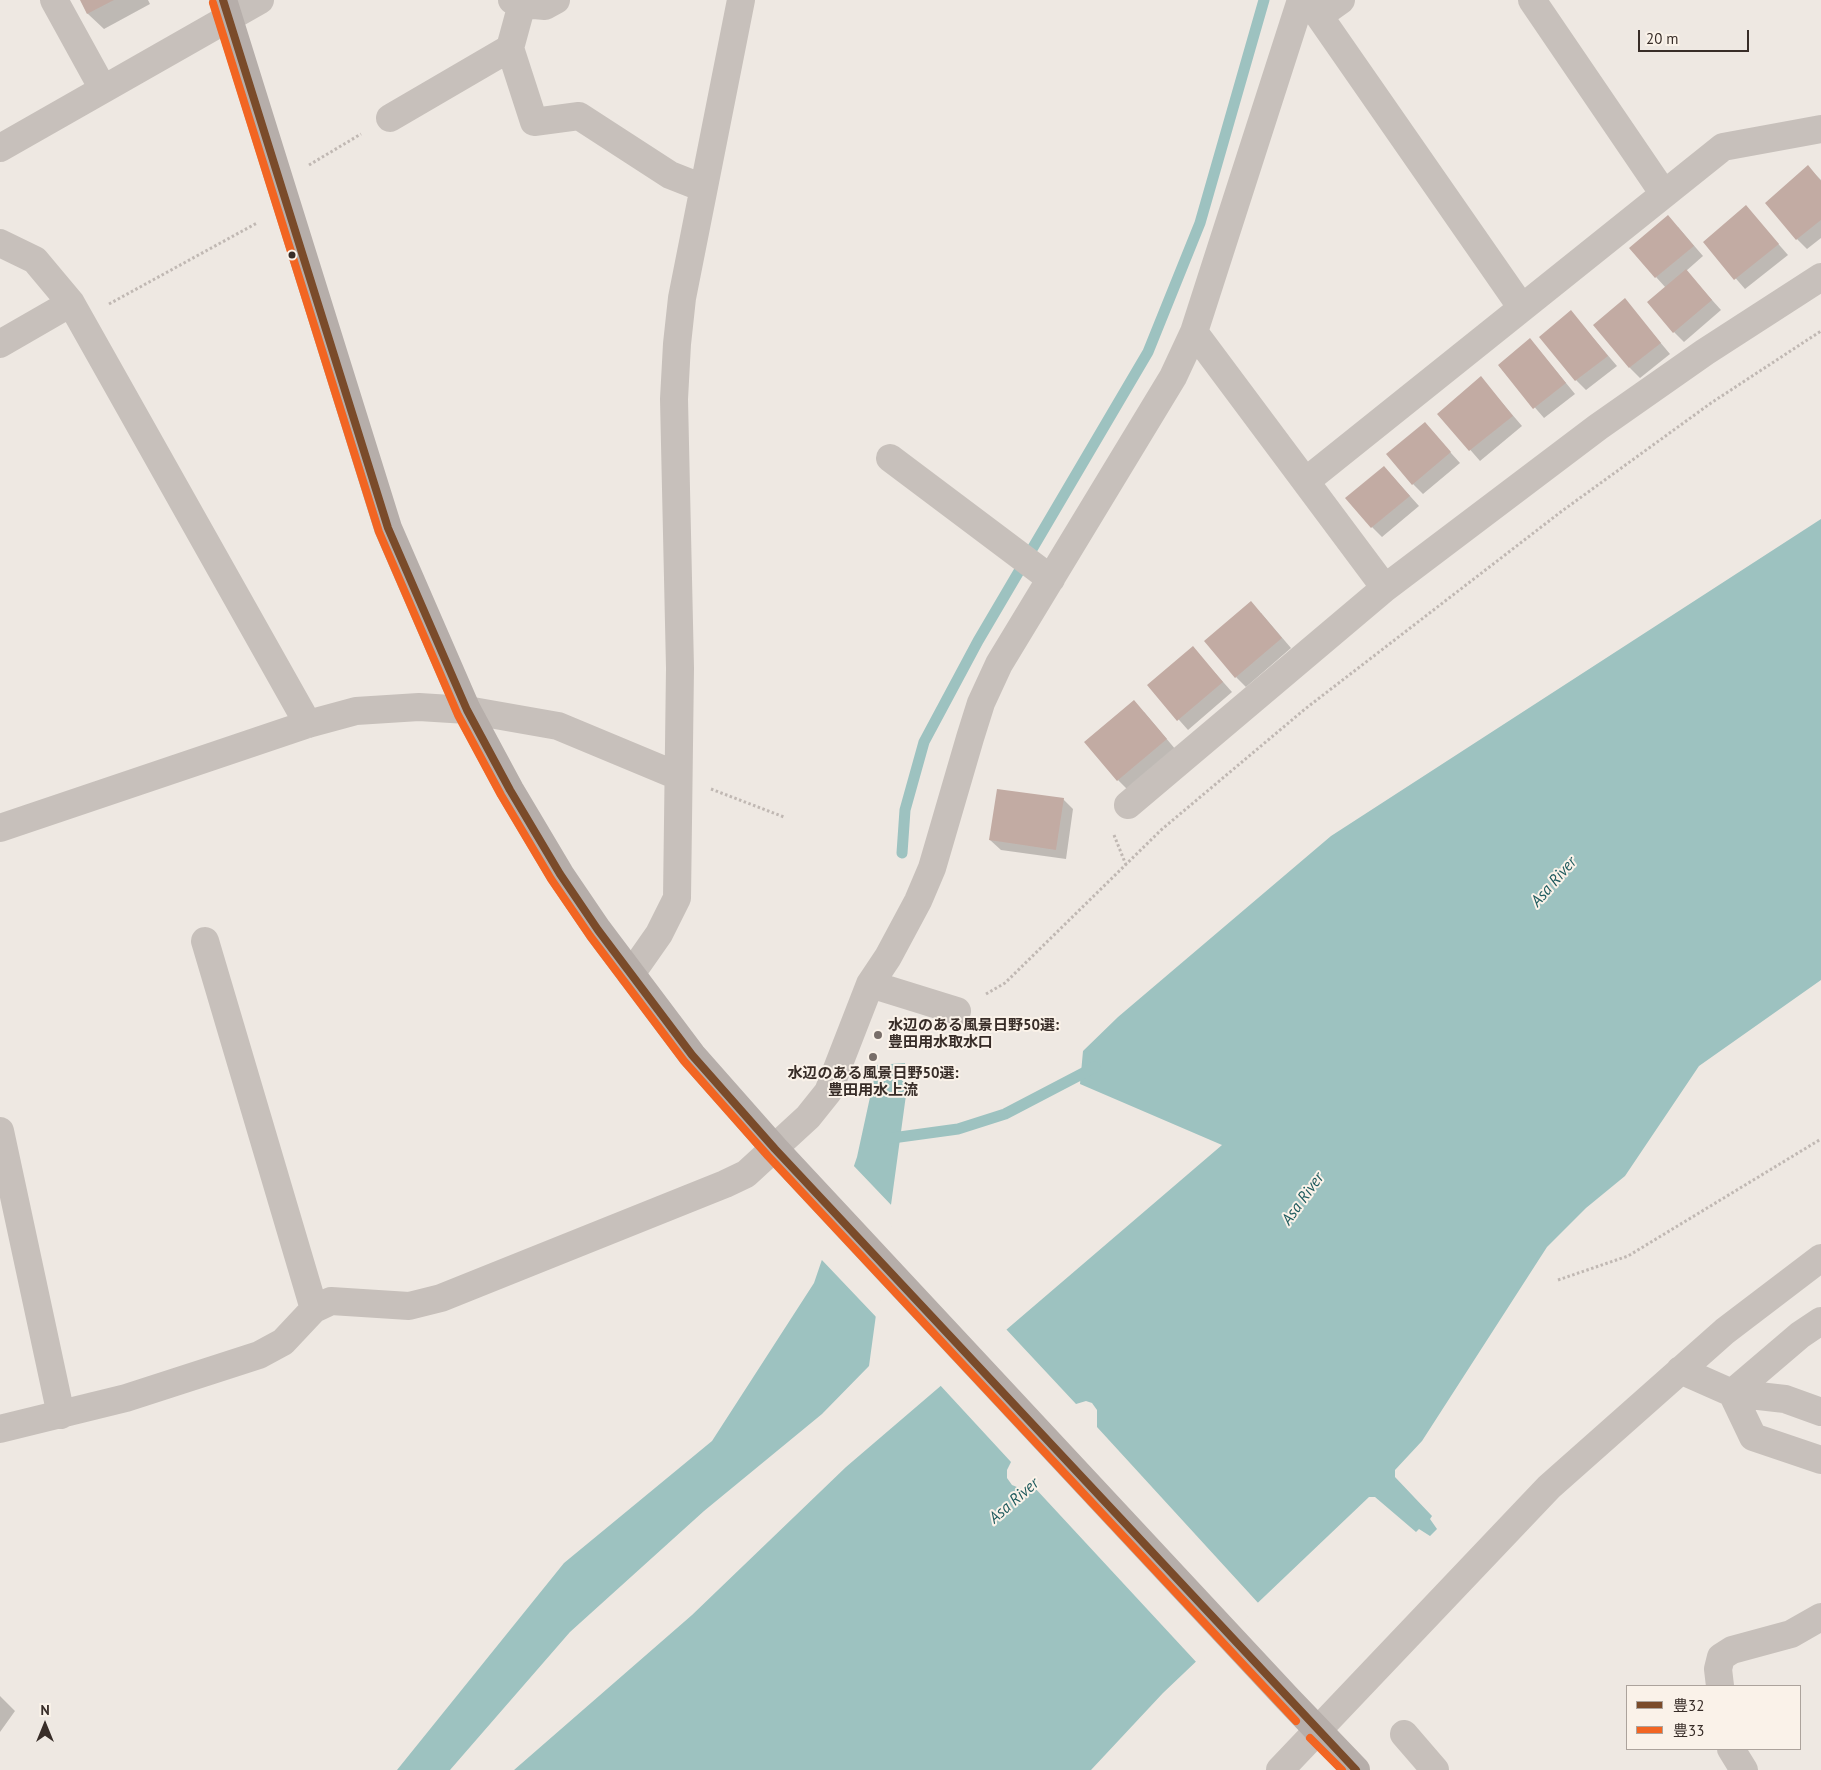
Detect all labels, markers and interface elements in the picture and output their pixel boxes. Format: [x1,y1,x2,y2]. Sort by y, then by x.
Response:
scale bar [1641,20,1752,52]
text: 20 m [1646,29,1679,48]
unlabelled marker [287,250,297,260]
water label: Asa River [1527,853,1581,911]
place label: 水辺のある風景日野50選: 豊田用水取水口 [888,1017,1059,1052]
marker: 水辺のある風景日野50選: 豊田用水取水口 [872,1029,884,1041]
marker: 水辺のある風景日野50選: 豊田用水上流 [867,1051,879,1063]
place label: 水辺のある風景日野50選: 豊田用水上流 [787,1065,959,1100]
water label: Asa River [1278,1169,1328,1229]
water label: Asa River [985,1474,1043,1528]
legend [1626,1685,1801,1750]
text: 豊32 [1673,1696,1704,1715]
north arrow [20,1700,70,1750]
text: N [40,1701,50,1719]
text: 豊33 [1673,1721,1704,1740]

